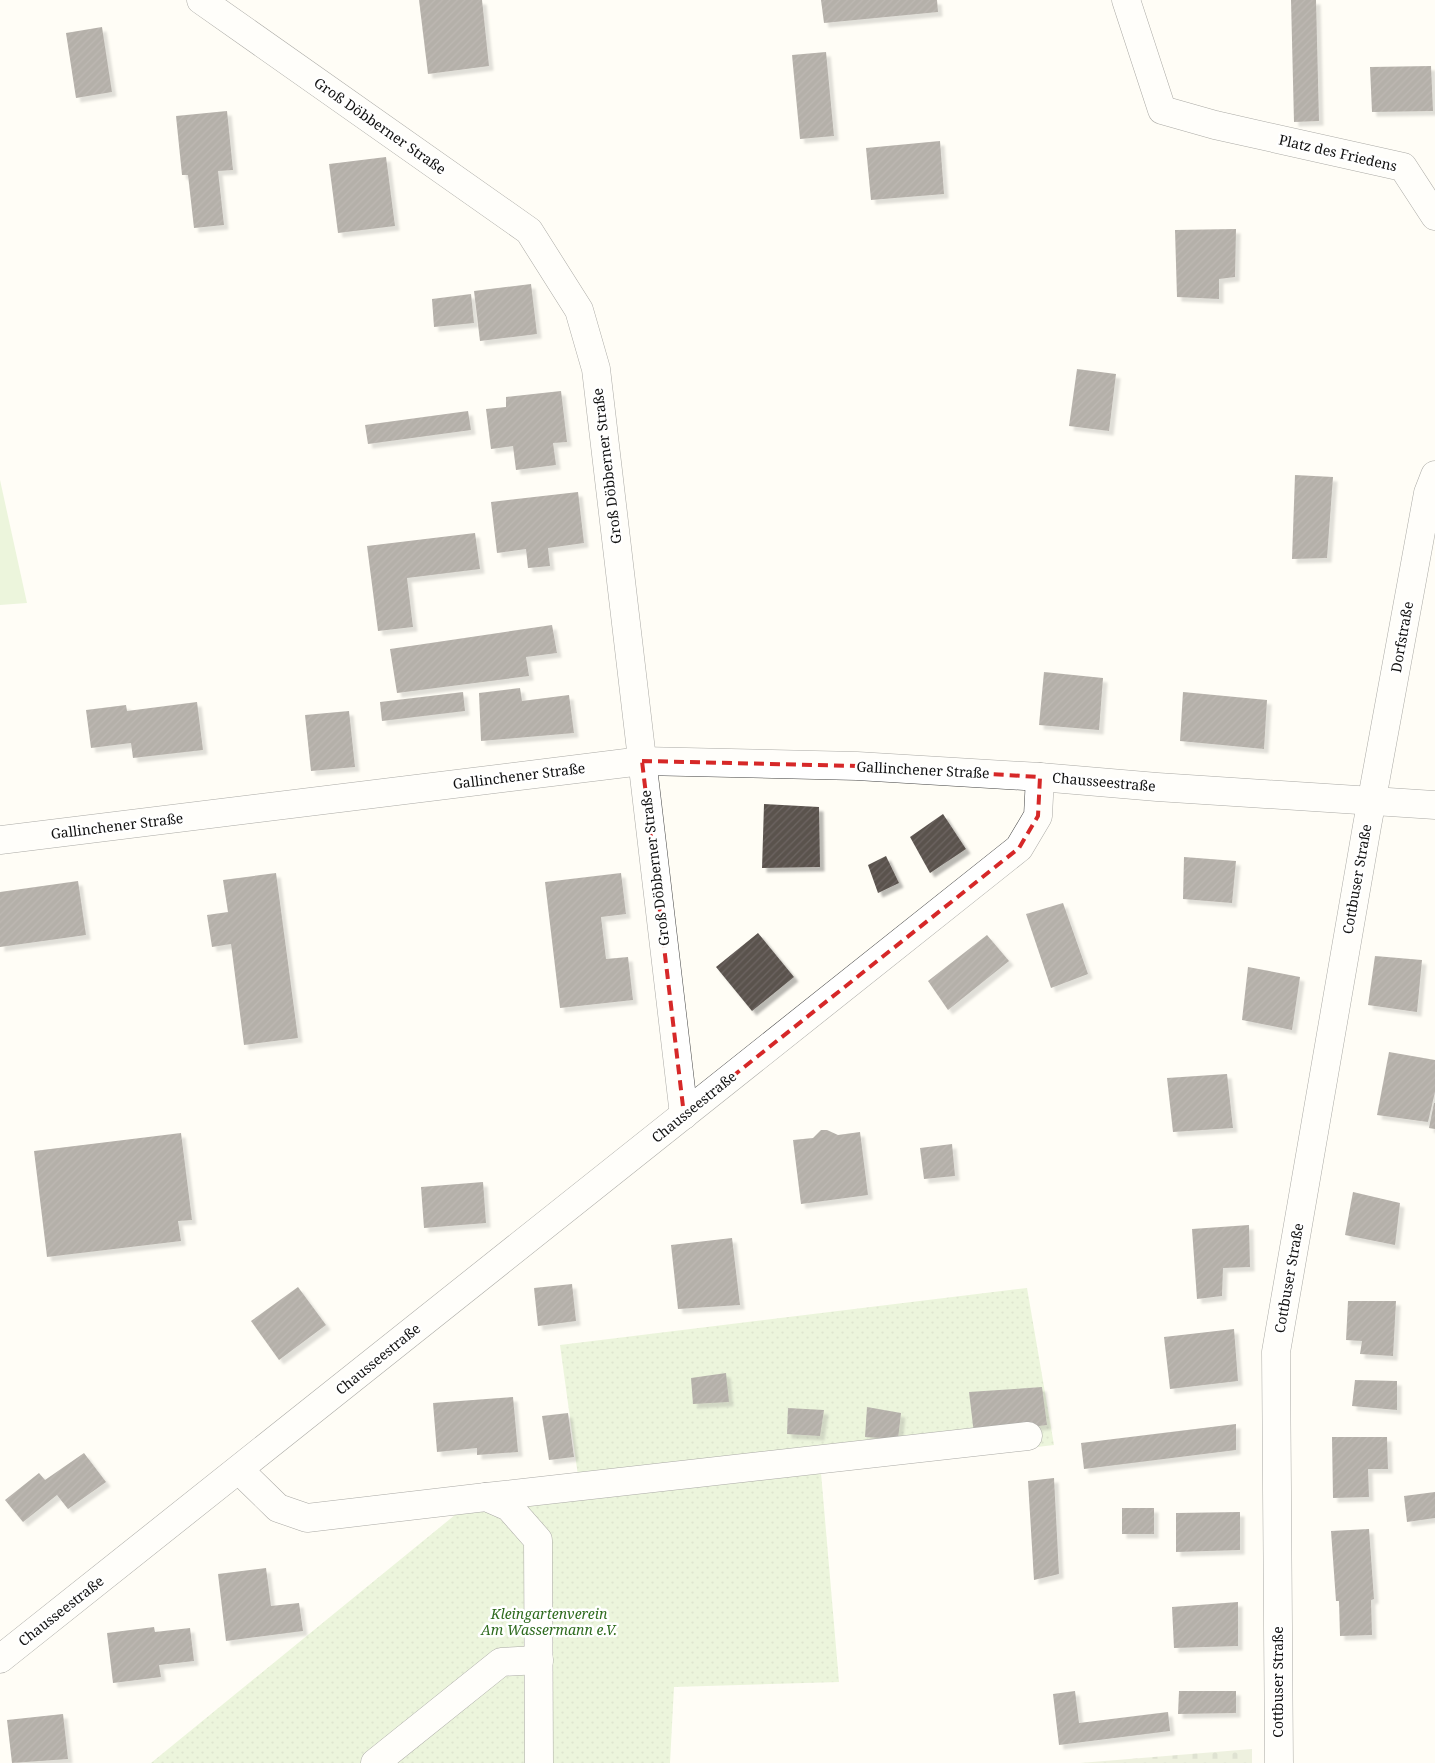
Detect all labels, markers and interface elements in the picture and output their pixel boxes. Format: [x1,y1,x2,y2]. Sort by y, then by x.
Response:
street label: Groß Döbberner Straße [311,73,450,178]
street label: Platz des Friedens [1277,130,1399,175]
street label: Groß Döbberner Straße [588,387,625,545]
street label: Dorfstraße [1386,600,1417,674]
street label: Gallinchener Straße [856,757,990,782]
street label: Gallinchener Straße [452,758,586,793]
street label: Chausseestraße [1051,768,1157,795]
street label: Groß Döbberner Straße [636,789,673,947]
street label: Gallinchener Straße [50,808,184,843]
street label: Cottbuser Straße [1337,822,1376,935]
street label: Chausseestraße [647,1067,740,1147]
street label: Cottbuser Straße [1269,1221,1308,1334]
street label: Chausseestraße [331,1319,424,1399]
street label: Chausseestraße [14,1571,107,1650]
park label: Kleingartenverein Am Wassermann e.V. [480,1604,617,1639]
street label: Cottbuser Straße [1268,1626,1287,1738]

